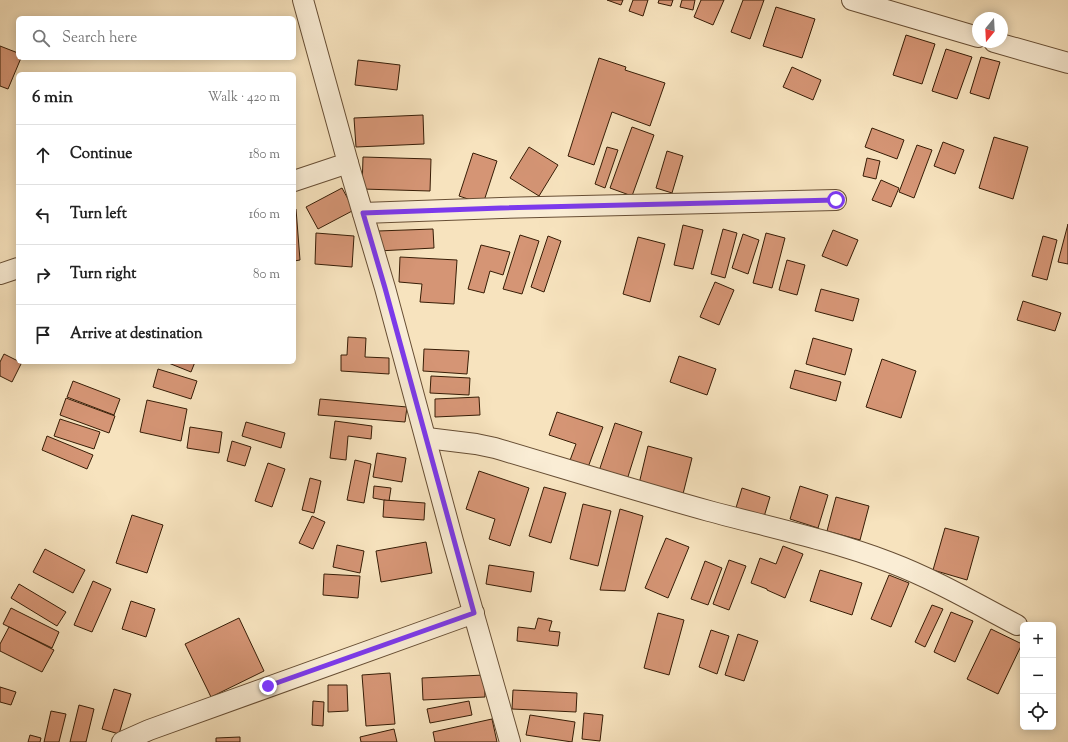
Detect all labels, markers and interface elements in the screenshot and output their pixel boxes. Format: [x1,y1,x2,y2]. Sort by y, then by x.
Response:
north arrow [972,12,1008,48]
search box [16,16,296,60]
icon: search [30,27,52,49]
text: Search here [62,28,137,49]
text: 6 min [32,86,73,110]
text: Walk · 420 m [208,89,280,107]
icon: ahead [32,144,54,166]
text: Continue [70,144,132,165]
text: 180 m [249,146,280,164]
route start [827,191,845,209]
icon: left [32,204,54,226]
text: Turn left [70,204,127,225]
text: 160 m [249,206,280,224]
icon: right [32,264,54,286]
text: Turn right [70,264,136,285]
text: 80 m [253,266,280,284]
icon: arrive [32,324,54,346]
text: Arrive at destination [70,324,203,345]
map controls [1020,622,1056,730]
button: + [1020,622,1056,658]
button: − [1020,658,1056,694]
route end [259,677,277,695]
button: locate [1020,694,1056,730]

